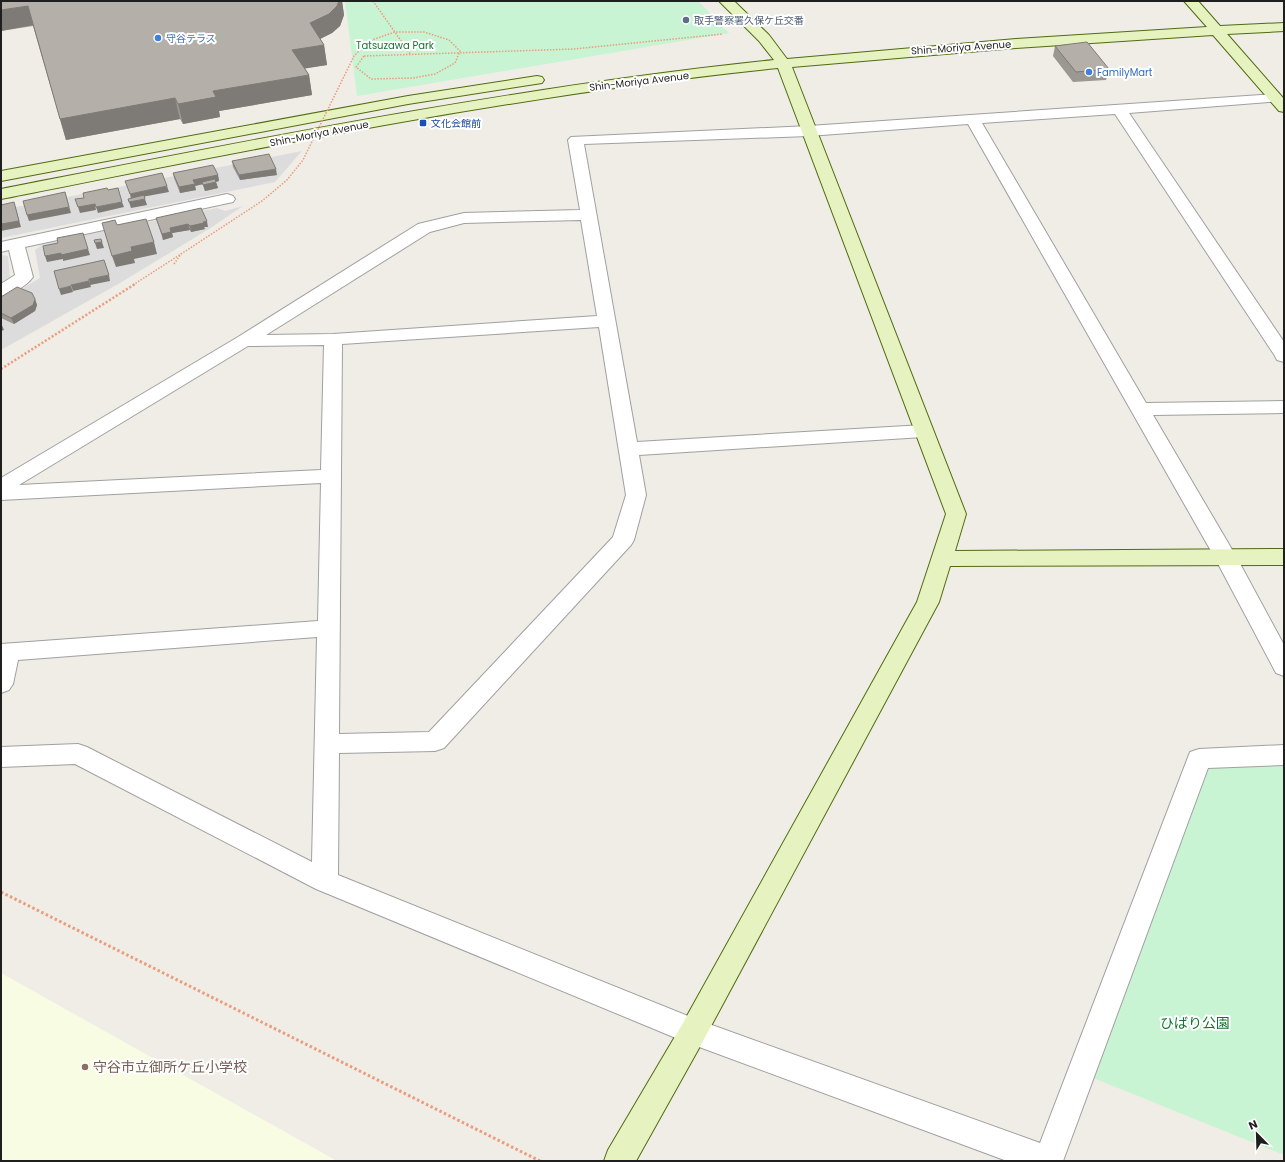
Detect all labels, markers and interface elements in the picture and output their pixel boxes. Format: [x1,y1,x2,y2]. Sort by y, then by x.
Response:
place label: 取手警察署久保ケ丘交番 [694,13,804,28]
marker: 取手警察署久保ケ丘交番 [681,15,691,25]
place label: 守谷テラス [166,31,216,46]
marker: 守谷テラス [153,33,163,43]
street label: Shin-Moriya Avenue [910,37,1012,58]
park label: Tatsuzawa Park [356,38,435,53]
place label: FamilyMart [1097,65,1153,80]
marker: FamilyMart [1084,67,1094,77]
street label: Shin-Moriya Avenue [588,68,690,95]
place label: 文化会館前 [431,116,481,131]
street label: Shin-Moriya Avenue [268,117,370,150]
marker: 文化会館前 [418,118,428,128]
park label: ひばり公園 [1160,1013,1230,1033]
place label: 守谷市立御所ケ丘小学校 [93,1057,247,1077]
marker: 守谷市立御所ケ丘小学校 [80,1062,90,1072]
north arrow [1237,1114,1277,1154]
text: N [1246,1116,1260,1134]

